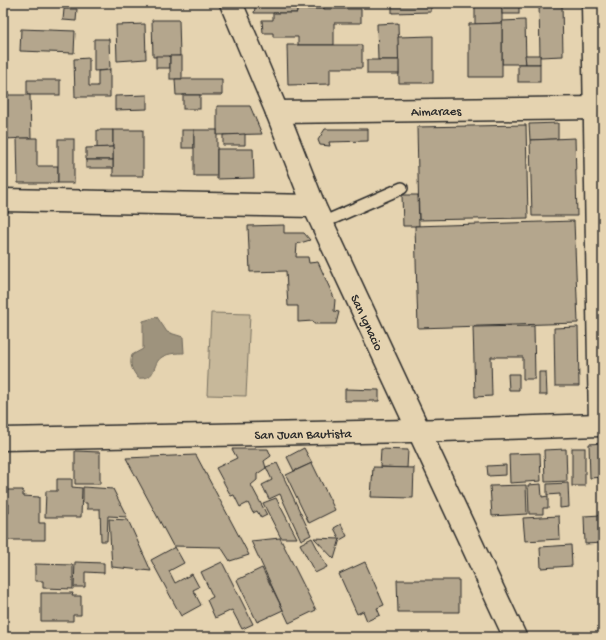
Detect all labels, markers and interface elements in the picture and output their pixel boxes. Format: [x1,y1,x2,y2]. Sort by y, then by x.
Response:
street label: Aimaraes [411,105,463,120]
street label: San Ignacio [346,293,385,354]
street label: San Juan Bautista [254,427,353,444]

